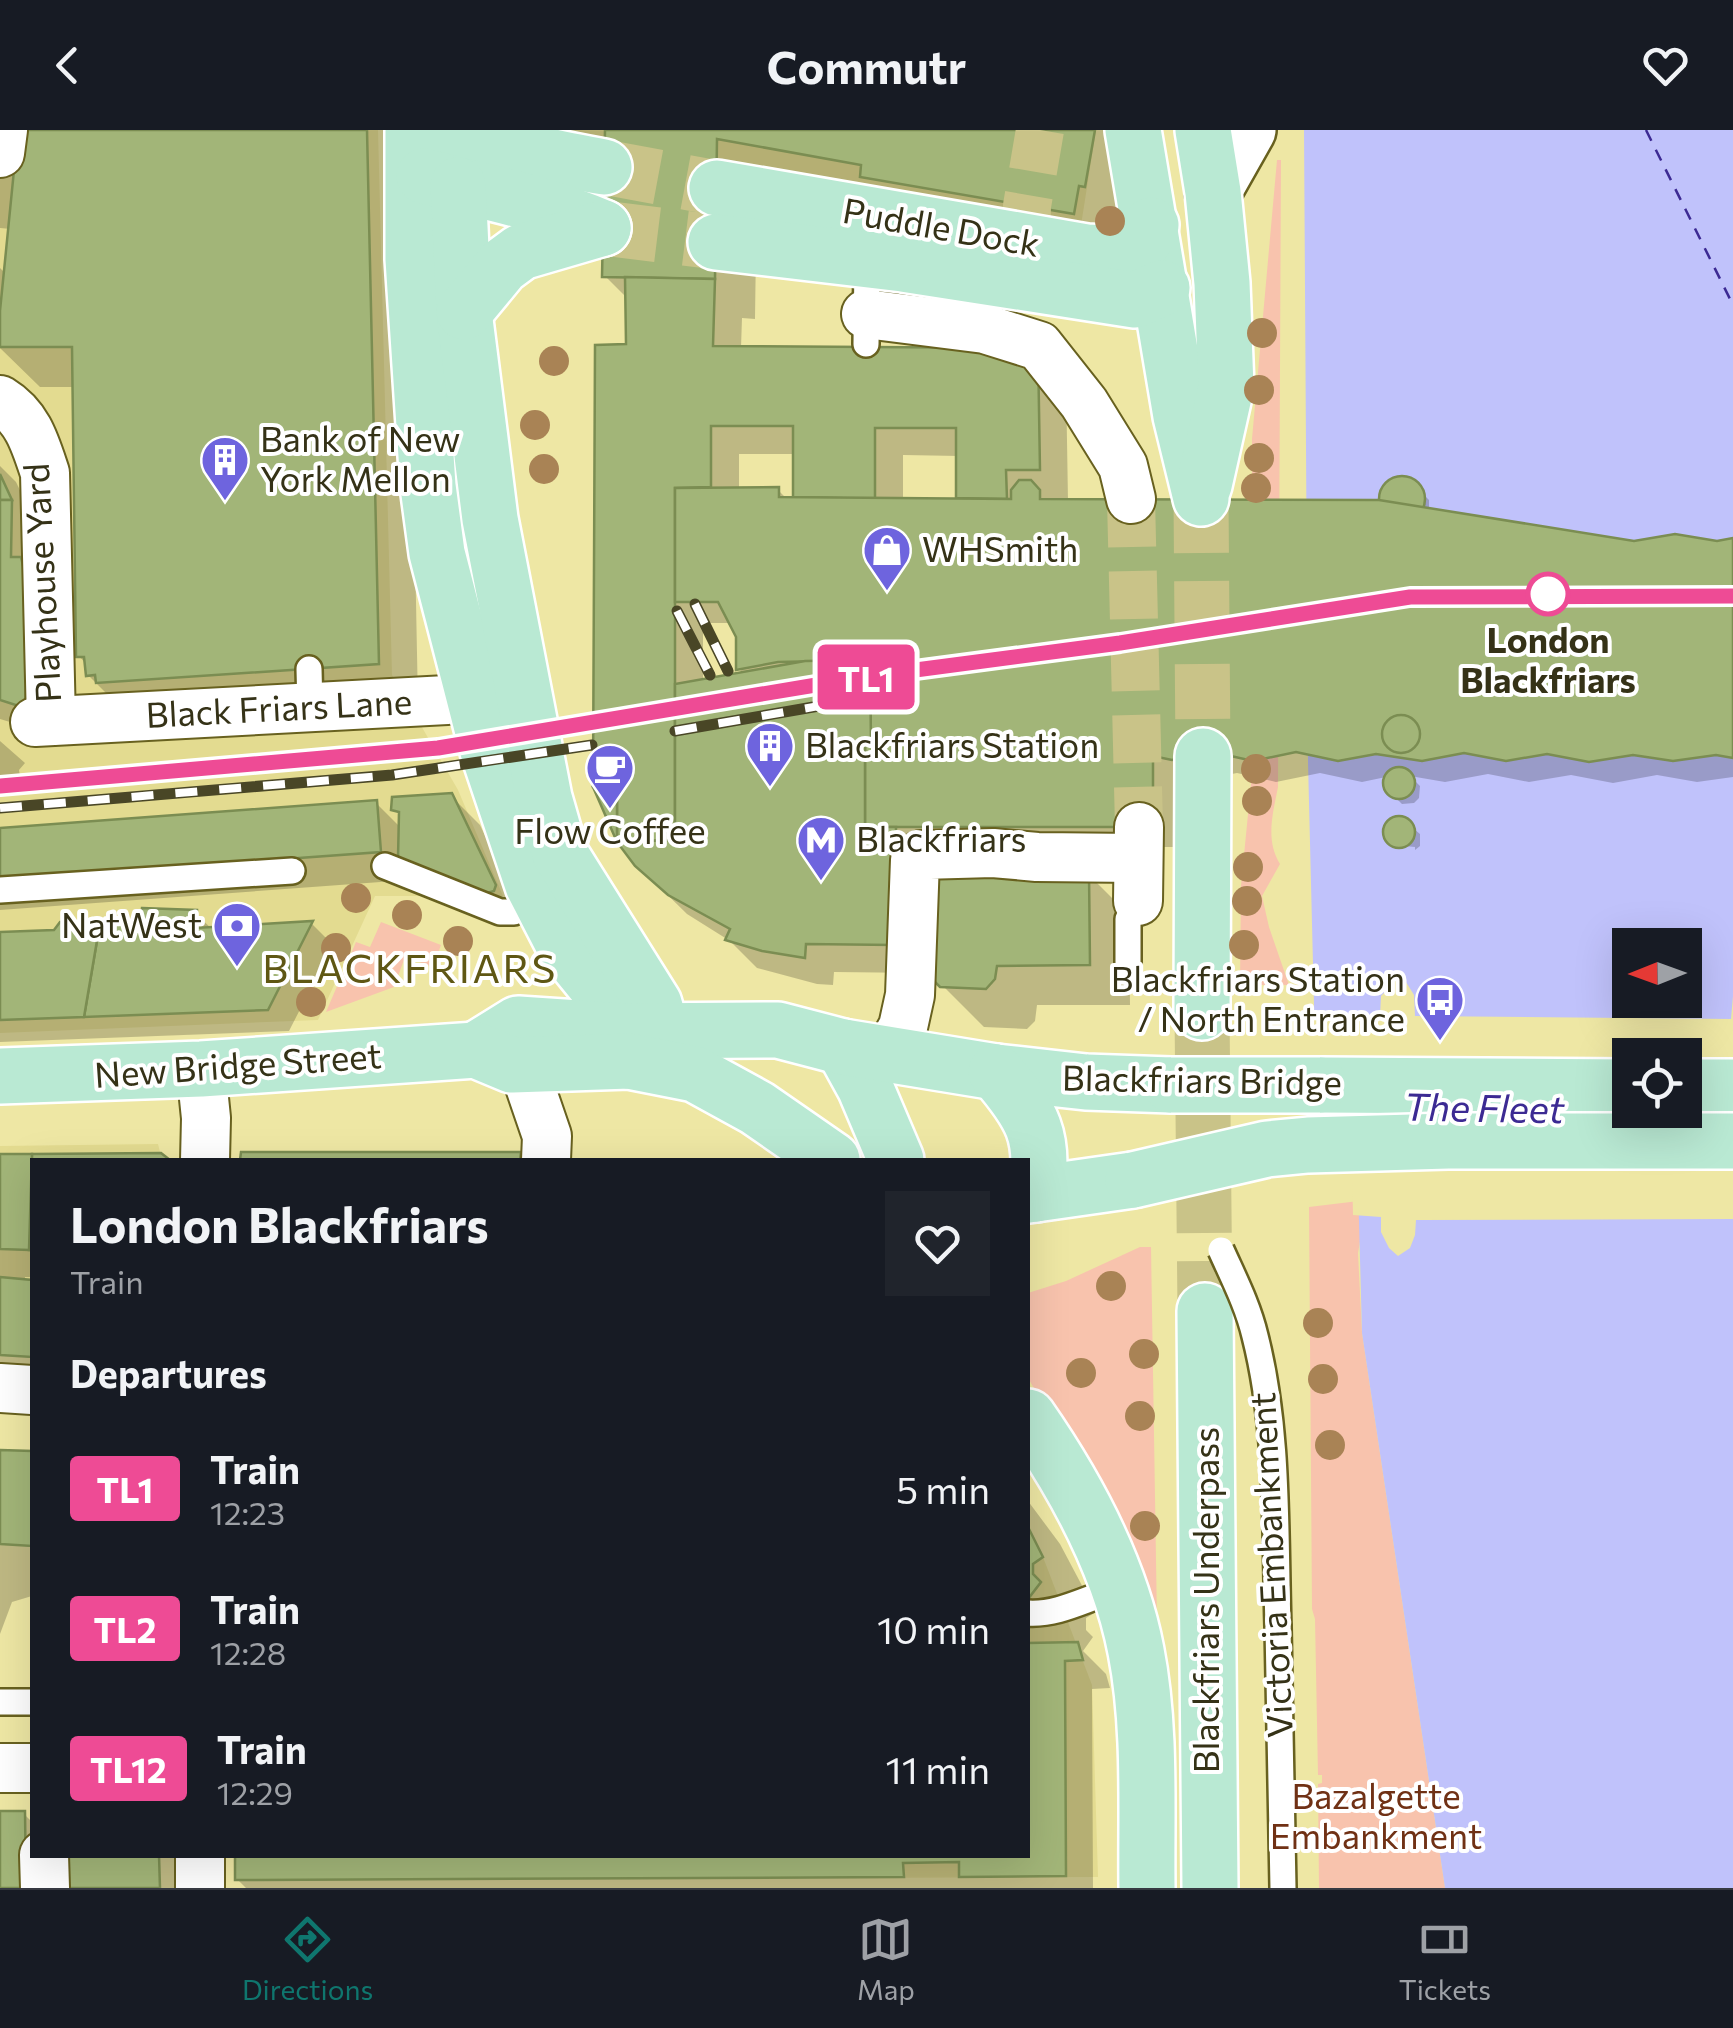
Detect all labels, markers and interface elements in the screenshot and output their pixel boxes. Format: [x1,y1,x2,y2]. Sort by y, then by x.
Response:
icon: back [40,38,95,93]
text: Commutr [767,38,966,93]
icon: heart [1638,38,1693,93]
street label: Puddle Dock [840,187,1043,264]
place label: Bank of New York Mellon [260,416,460,499]
building icon: Bank of New York Mellon [199,434,251,502]
street label: Playhouse Yard [13,462,68,704]
shop icon: WHSmith [861,524,913,592]
place label: WHSmith [922,526,1078,569]
marker: London Blackfriars [1527,573,1569,615]
place label: London Blackfriars [1460,617,1636,700]
line badge: TL1 [808,644,924,710]
text: TL1 [838,656,894,699]
street label: Black Friars Lane [145,678,413,735]
building icon: Blackfriars Station [744,720,796,788]
place label: Blackfriars Station [805,722,1099,765]
cafe icon: Flow Coffee [584,742,636,810]
place label: Flow Coffee [514,808,706,851]
metro station icon: Blackfriars [795,814,847,882]
place label: Blackfriars [856,816,1026,859]
bank icon: NatWest [211,900,263,968]
place label: NatWest [61,902,202,945]
north arrow [1612,928,1702,1018]
map controls [1612,928,1702,1128]
district label: BLACKFRIARS [262,942,558,991]
place label: Blackfriars Station / North Entrance [1111,956,1405,1039]
bus stop icon: Blackfriars Station / North Entrance [1414,974,1466,1042]
street label: New Bridge Street [93,1032,383,1095]
button: locate [1612,1038,1702,1128]
street label: Blackfriars Bridge [1062,1055,1342,1102]
water label: The Fleet [1403,1082,1566,1131]
button: heart [885,1191,990,1296]
text: London Blackfriars [70,1194,489,1253]
text: Train [70,1261,144,1301]
text: Departures [70,1349,267,1396]
street label: Victoria Embankment [1239,1391,1300,1739]
street label: Blackfriars Underpass [1183,1427,1226,1773]
text: Train [210,1445,300,1492]
text: 5 min [896,1465,990,1512]
text: TL1 [97,1467,153,1510]
text: 12:23 [210,1492,285,1532]
text: Train [210,1585,300,1632]
text: 10 min [877,1605,990,1652]
text: TL2 [94,1607,156,1650]
text: 12:28 [210,1632,286,1672]
text: Train [217,1725,307,1772]
text: 11 min [886,1745,990,1792]
text: TL12 [90,1747,167,1790]
text: 12:29 [217,1772,293,1812]
park label: Bazalgette Embankment [1270,1773,1482,1856]
tab: Directions [242,1912,373,2006]
tab: Map [857,1912,915,2006]
tab: Tickets [1399,1912,1491,2006]

